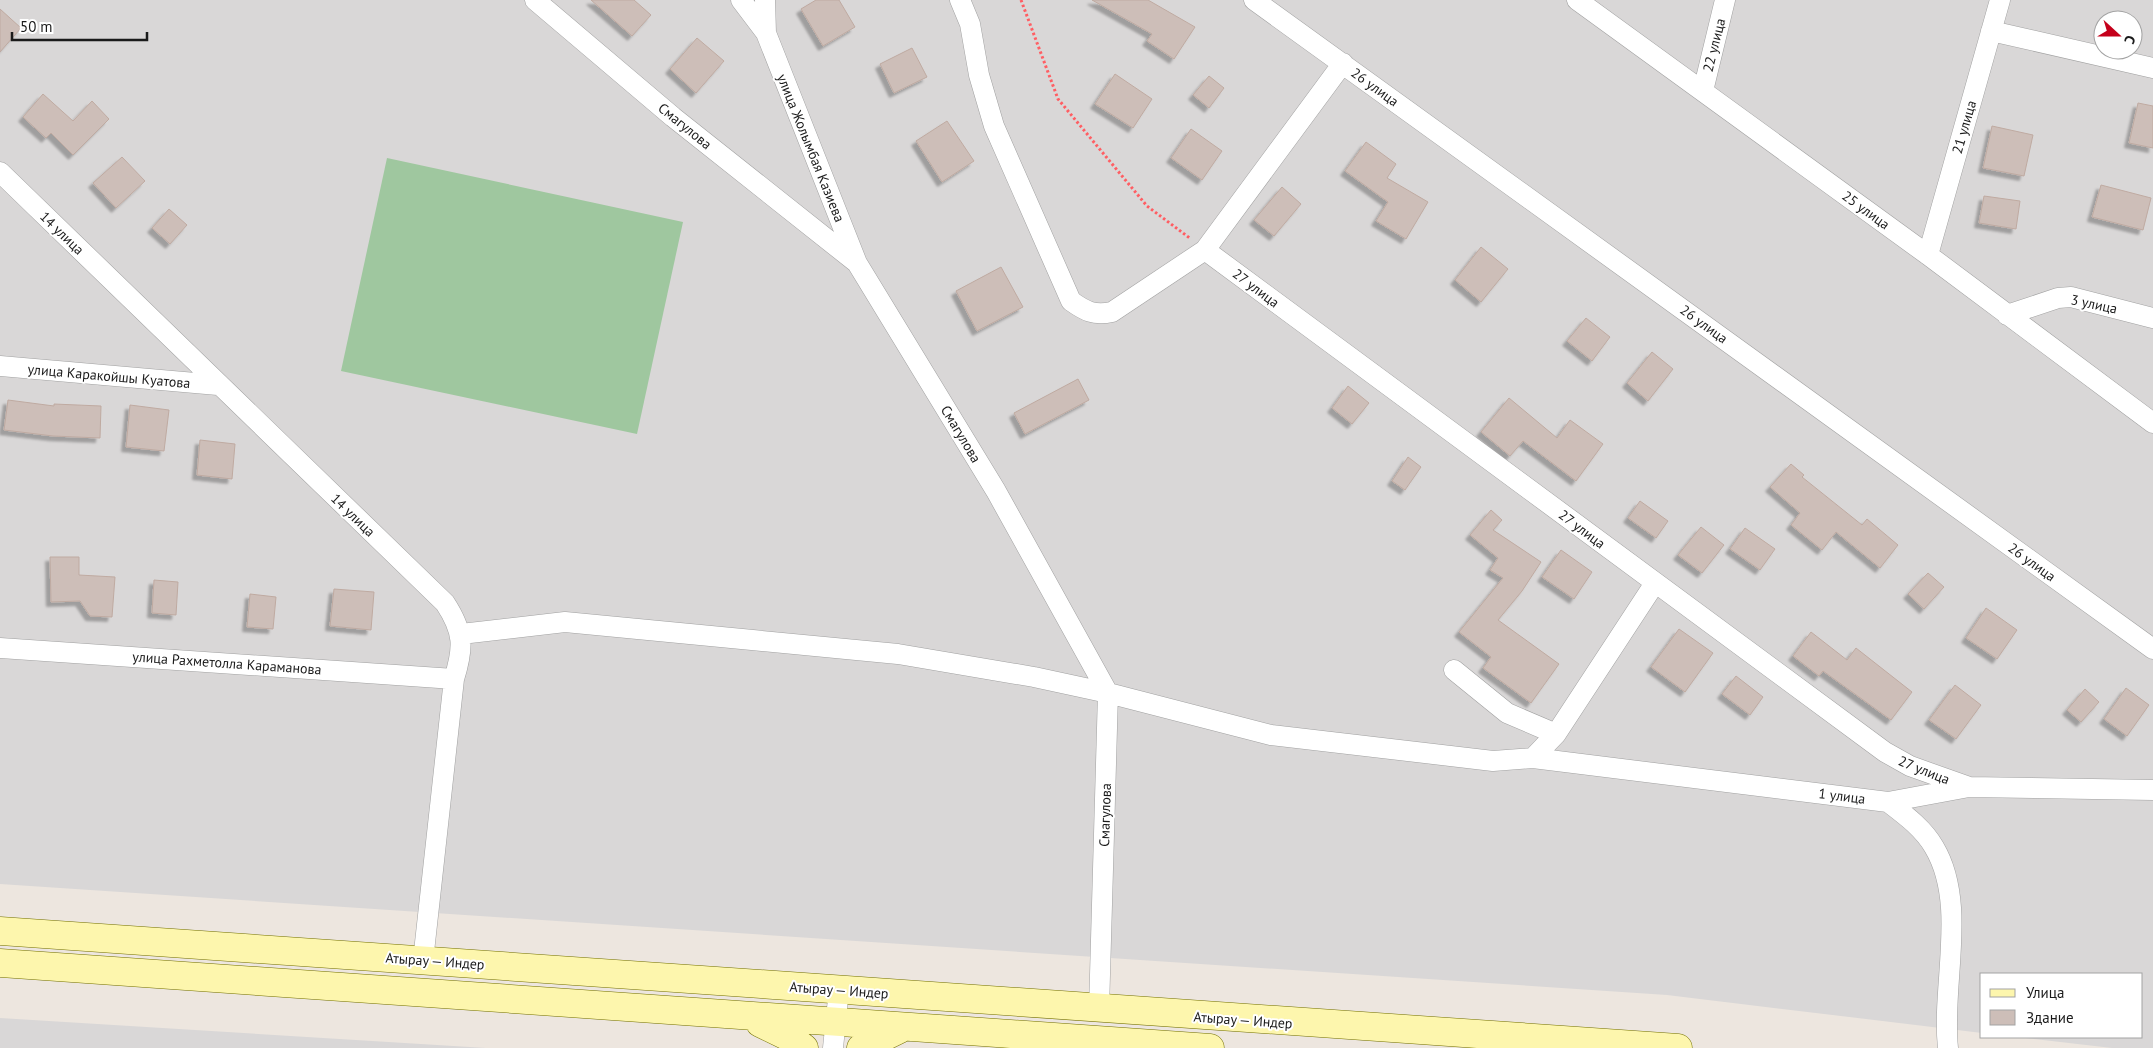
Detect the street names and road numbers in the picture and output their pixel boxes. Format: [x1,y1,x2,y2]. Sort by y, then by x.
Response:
street label: 22 улица [1699,16,1729,74]
street label: 26 улица [1348,64,1402,110]
street label: улица Жолымбая Казиева [773,71,849,225]
street label: 21 улица [1948,98,1980,156]
street label: Смагулова [654,99,716,153]
street label: 25 улица [1839,187,1893,233]
street label: 14 улица [36,208,88,258]
street label: 27 улица [1229,265,1283,311]
street label: 3 улица [2069,290,2119,318]
street label: 26 улица [1677,301,1731,347]
street label: улица Каракойшы Куатова [27,360,191,392]
street label: Смагулова [937,402,985,466]
street label: 14 улица [327,490,379,540]
street label: 27 улица [1555,506,1609,552]
street label: 26 улица [2005,539,2059,585]
street label: улица Рахметолла Караманова [132,647,322,679]
street label: 27 улица [1896,752,1952,788]
street label: Смагулова [1095,783,1115,847]
street label: 1 улица [1818,784,1866,808]
street label: Атырау — Индер [385,949,485,973]
street label: Атырау — Индер [789,978,889,1002]
street label: Атырау — Индер [1193,1008,1293,1032]

